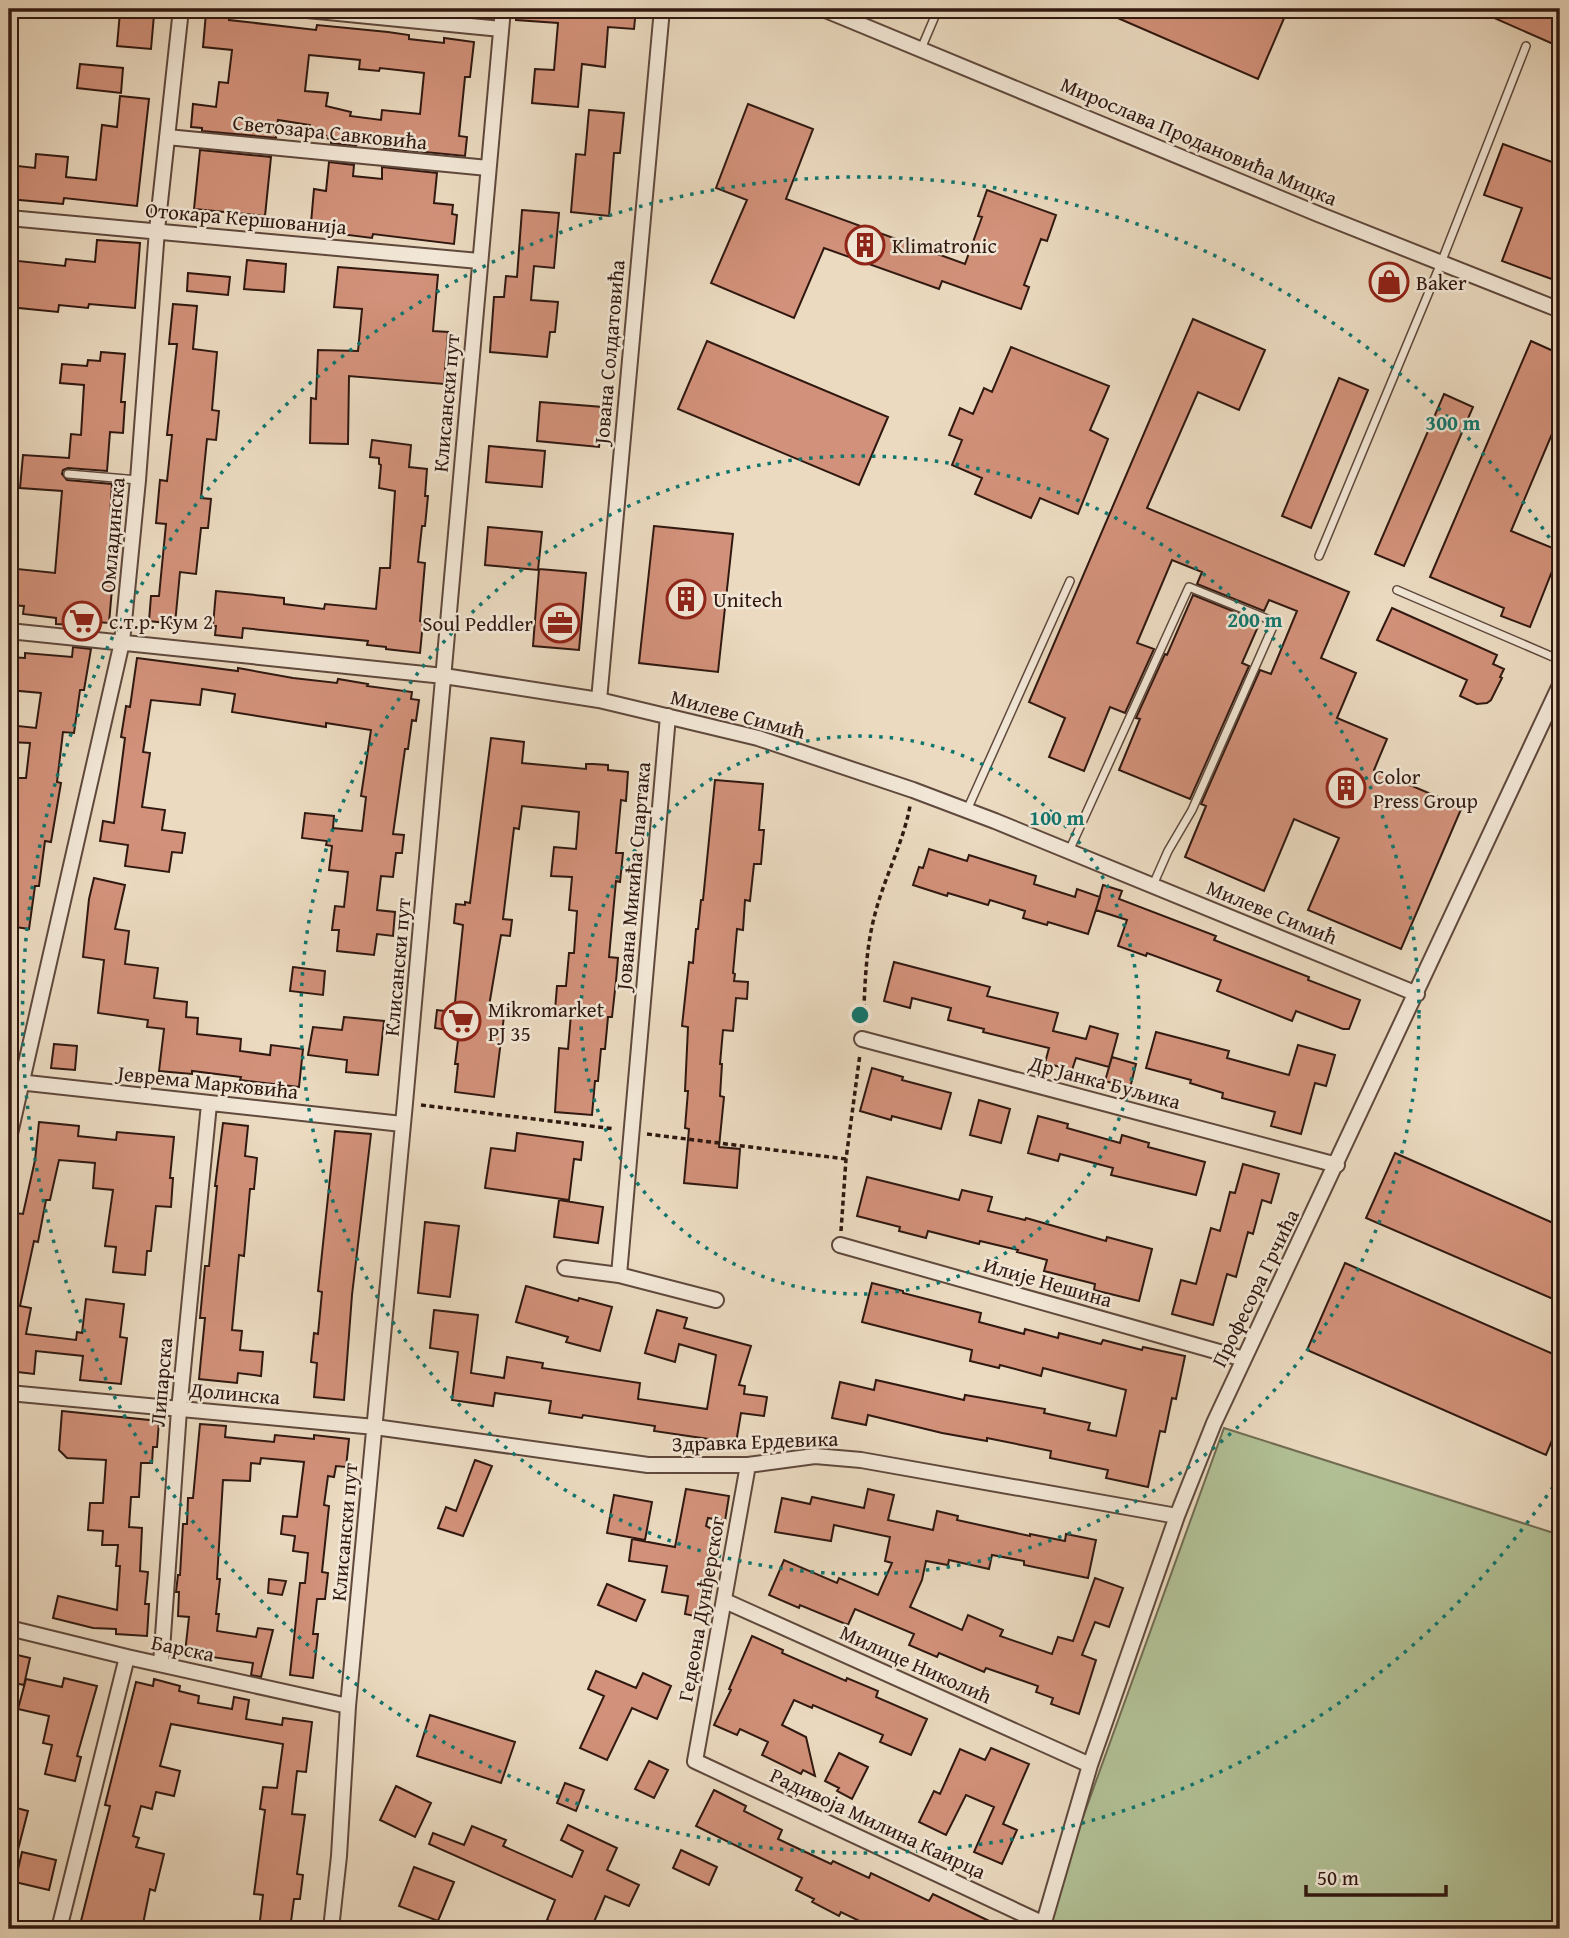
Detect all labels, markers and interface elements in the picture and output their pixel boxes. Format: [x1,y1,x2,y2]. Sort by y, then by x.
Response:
street label: Мирослава Продановића Мицка [1056,69,1342,213]
street label: Светозара Савковића [231,106,429,158]
street label: Отокара Кершованија [144,194,348,242]
building icon: Klimatronic [844,224,886,266]
place label: Klimatronic [892,230,997,261]
street label: Јована Солдатовића [585,259,632,448]
shop icon: Baker [1368,261,1410,303]
place label: Baker [1416,267,1467,298]
street label: Клисански пут [425,333,467,473]
text: 300 m [1425,407,1481,438]
street label: Омладинска [92,476,132,594]
building icon: Unitech [665,578,707,620]
place label: Unitech [713,584,783,615]
supermarket icon: с.т.р. Кум 2 [61,600,103,642]
office icon: Soul Peddler [539,602,581,644]
text: 200 m [1227,604,1283,635]
place label: с.т.р. Кум 2 [109,606,213,637]
place label: Soul Peddler [422,608,533,639]
street label: Милеве Симић [667,681,809,747]
street label: Јована Микића Спартака [607,761,658,994]
place label: Color Press Group [1373,761,1478,816]
building icon: Color Press Group [1325,767,1367,809]
text: 100 m [1029,802,1085,833]
street label: Милеве Симић [1202,872,1342,952]
street label: Клисански пут [376,897,418,1037]
place label: Mikromarket PJ 35 [488,994,605,1049]
supermarket icon: Mikromarket PJ 35 [440,1000,482,1042]
centre of rings [848,1003,872,1027]
street label: Др Јанка Буљика [1025,1047,1184,1117]
street label: Јеврема Марковића [113,1057,300,1107]
street label: Професора Грчића [1203,1204,1307,1372]
street label: Илије Нешина [980,1249,1116,1315]
street label: Липарска [142,1336,180,1428]
street label: Долинска [187,1374,282,1412]
street label: Здравка Ердевика [671,1423,839,1459]
street label: Клисански пут [323,1462,365,1602]
street label: Гедеона Дунђерског [669,1514,733,1704]
street label: Милице Николић [835,1617,997,1711]
street label: Барска [149,1626,217,1670]
street label: Радивоја Милина Каирца [765,1759,991,1887]
scale bar [1306,1854,1446,1898]
text: 50 m [1317,1862,1359,1893]

